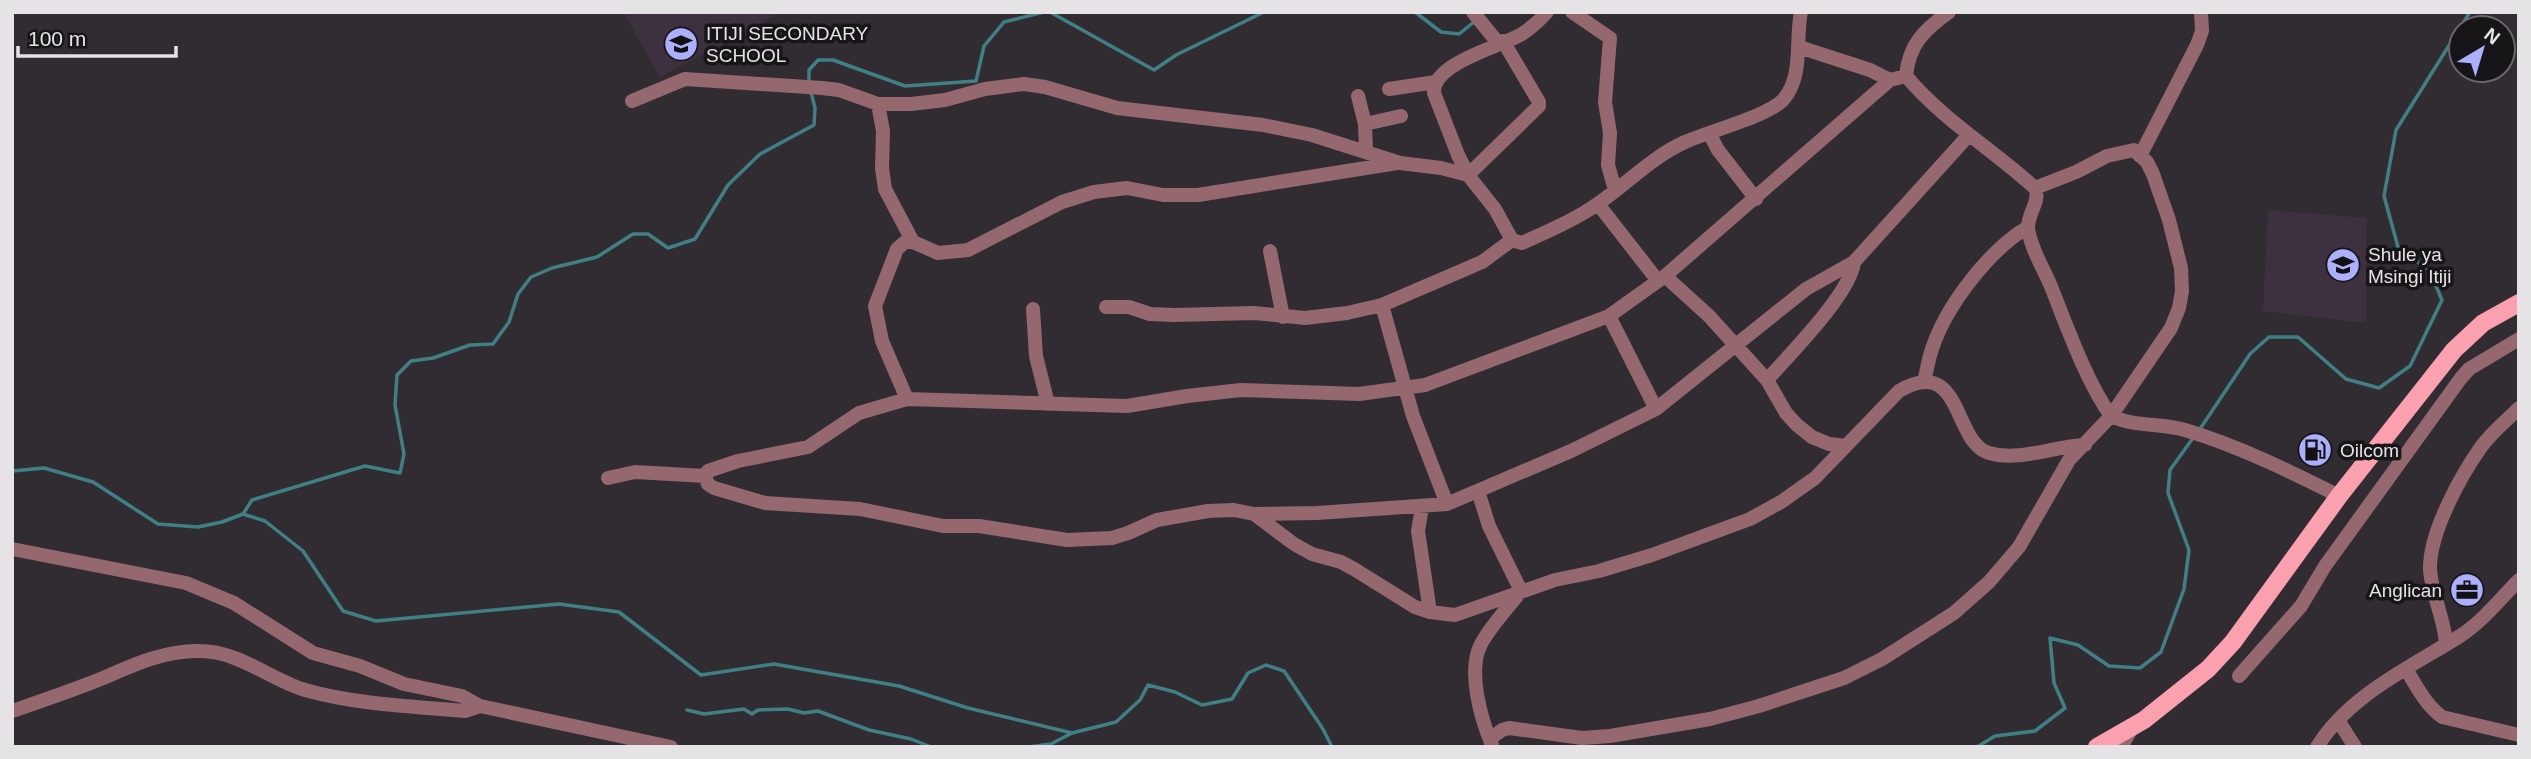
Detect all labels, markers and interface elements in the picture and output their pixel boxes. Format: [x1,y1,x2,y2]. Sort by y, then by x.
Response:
scale bar [18,14,175,58]
north arrow [2447,14,2517,84]
place label: ITIJI SECONDARY SCHOOL [706,23,869,66]
text: N [2480,23,2504,48]
school or university icon: ITIJI SECONDARY SCHOOL [662,25,700,63]
text: 100 m [28,27,86,50]
place label: Shule ya Msingi Itiji [2368,244,2451,287]
school or university icon: Shule ya Msingi Itiji [2324,246,2362,284]
fuel station icon: Oilcom [2296,431,2334,469]
place label: Oilcom [2340,440,2399,461]
office icon: Anglican [2448,571,2486,609]
place label: Anglican [2369,580,2442,601]

